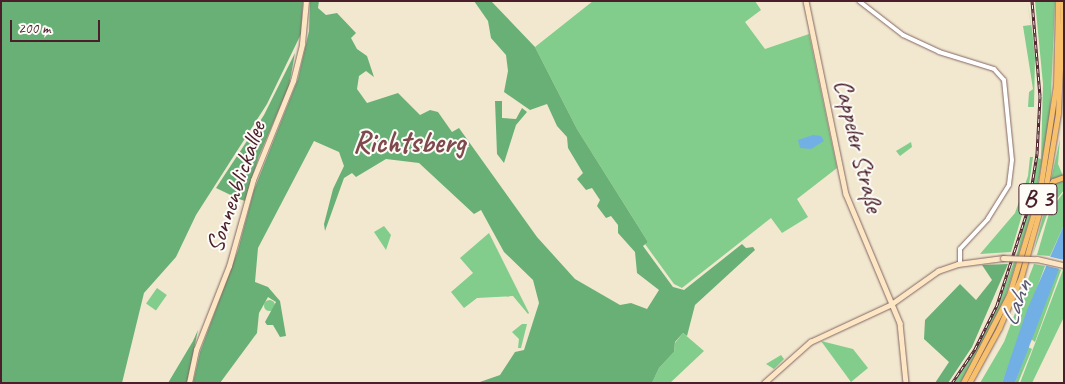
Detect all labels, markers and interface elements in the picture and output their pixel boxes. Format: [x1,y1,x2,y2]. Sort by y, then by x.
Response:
scale bar [12,10,102,42]
text: 200 m [18,19,50,38]
street label: Cappeler Straße [827,76,889,216]
street label: Sonnenblickallee [200,118,272,256]
district label: Richtsberg [353,124,465,160]
road number: B 3 [1018,178,1058,220]
water label: Lahn [993,276,1039,330]

